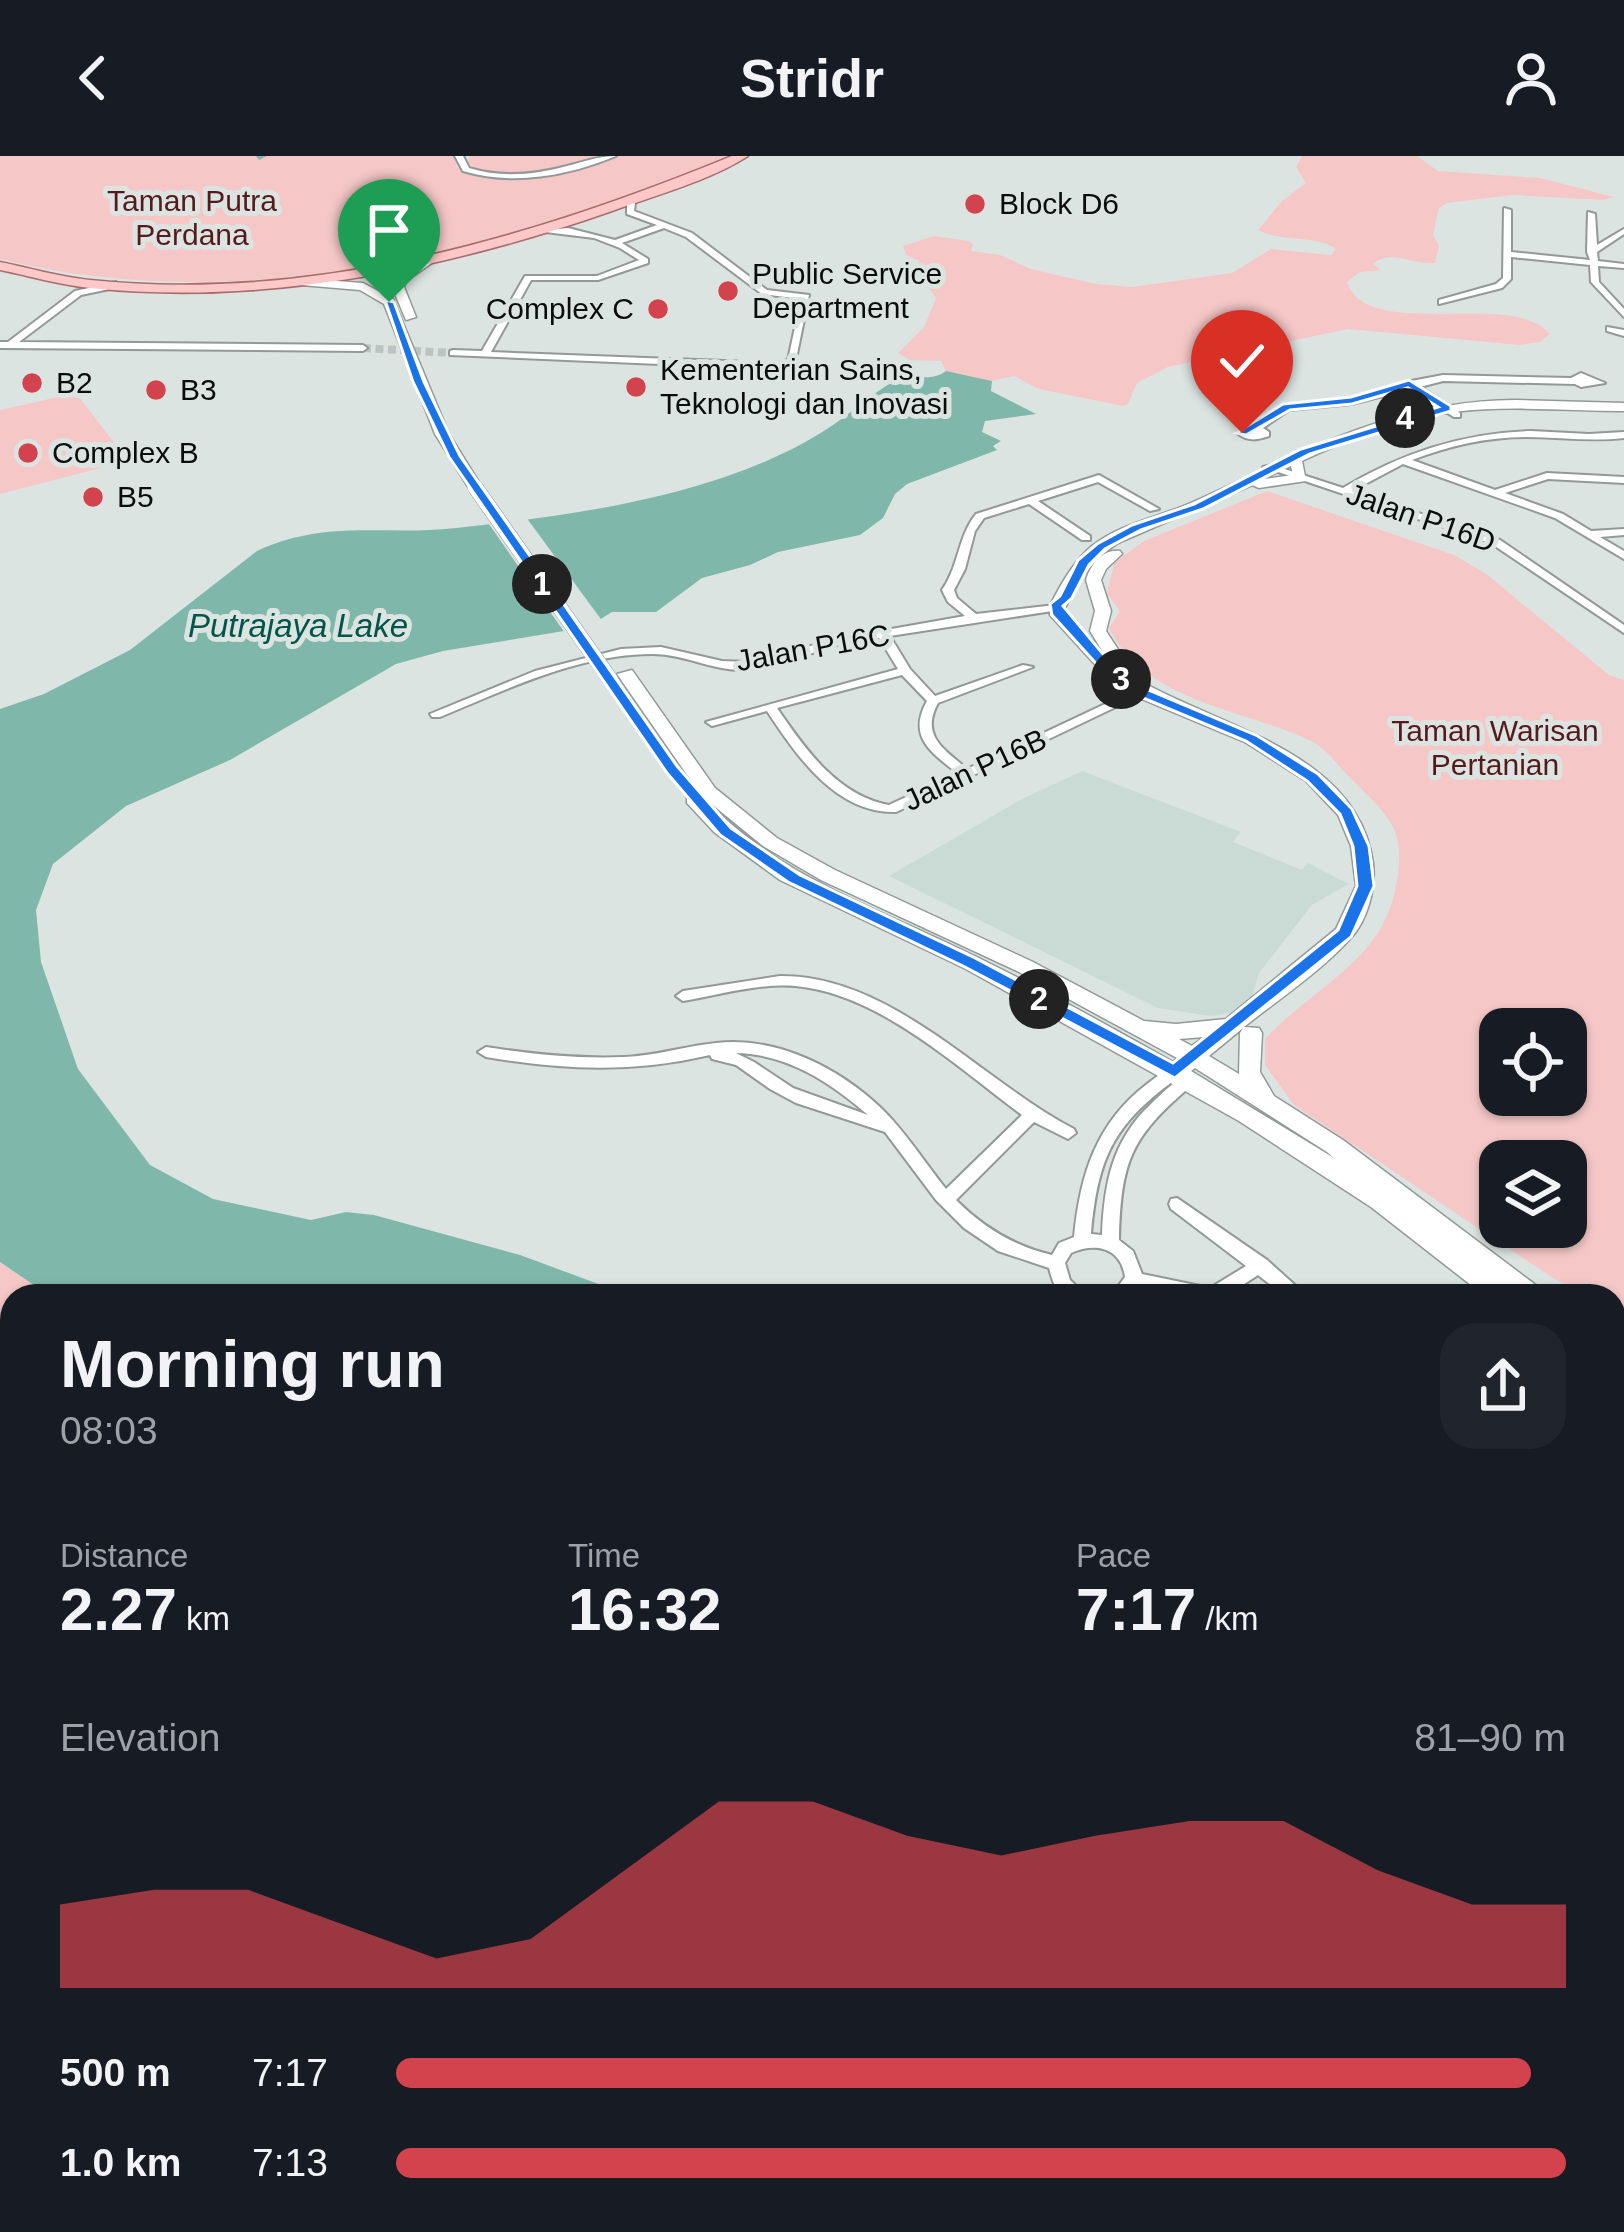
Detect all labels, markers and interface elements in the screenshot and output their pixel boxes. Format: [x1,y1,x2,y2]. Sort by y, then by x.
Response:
icon: back [60,45,126,111]
icon: person [1498,45,1564,111]
text: Stridr [740,48,884,108]
pin [338,179,440,302]
park label: Taman Putra Perdana [107,184,277,251]
place label: Block D6 [999,187,1119,220]
marker: Block D6 [962,191,988,217]
icon: arrive [356,197,422,263]
place label: Public Service Department [752,257,942,324]
marker: Public Service Department [715,278,741,304]
place label: Complex C [486,292,634,325]
marker: Complex C [645,296,671,322]
pin [1191,310,1293,433]
icon: check [1209,328,1275,394]
place label: Kementerian Sains, Teknologi dan Inovasi [660,353,949,420]
place label: B2 [56,366,93,399]
marker: B2 [19,370,45,396]
place label: B3 [180,373,217,406]
marker: Kementerian Sains, Teknologi dan Inovasi [623,374,649,400]
marker: B3 [143,377,169,403]
pin: 4 [1375,388,1435,448]
text: 4 [1396,399,1414,436]
place label: Complex B [52,436,199,469]
marker: Complex B [15,440,41,466]
street label: Jalan P16D [1342,477,1500,558]
place label: B5 [117,480,154,513]
marker: B5 [80,484,106,510]
pin: 1 [512,554,572,614]
text: 1 [533,565,551,602]
water label: Putrajaya Lake [188,607,408,644]
street label: Jalan P16C [734,618,892,677]
pin: 3 [1091,649,1151,709]
text: 3 [1112,660,1130,697]
park label: Taman Warisan Pertanian [1391,714,1599,781]
street label: Jalan P16B [898,722,1051,817]
pin: 2 [1009,969,1069,1029]
text: 2 [1030,980,1048,1017]
map controls [1479,1008,1587,1248]
button: locate [1479,1008,1587,1116]
button: layers [1479,1140,1587,1248]
button: share [1440,1323,1566,1449]
text: Morning run [60,1327,445,1401]
text: 08:03 [60,1409,158,1452]
text: Distance [60,1537,188,1574]
text: Time [568,1537,640,1574]
text: Pace [1076,1537,1151,1574]
text: 2.27 [60,1576,177,1643]
text: 16:32 [568,1576,721,1643]
text: 7:17 [1076,1576,1196,1643]
text: km [177,1600,230,1637]
text: /km [1196,1600,1258,1637]
text: Elevation [60,1716,220,1759]
text: 81–90 m [1414,1716,1566,1759]
text: 500 m [60,2051,171,2094]
text: 7:17 [252,2051,328,2094]
text: 1.0 km [60,2141,181,2184]
text: 7:13 [252,2141,328,2184]

